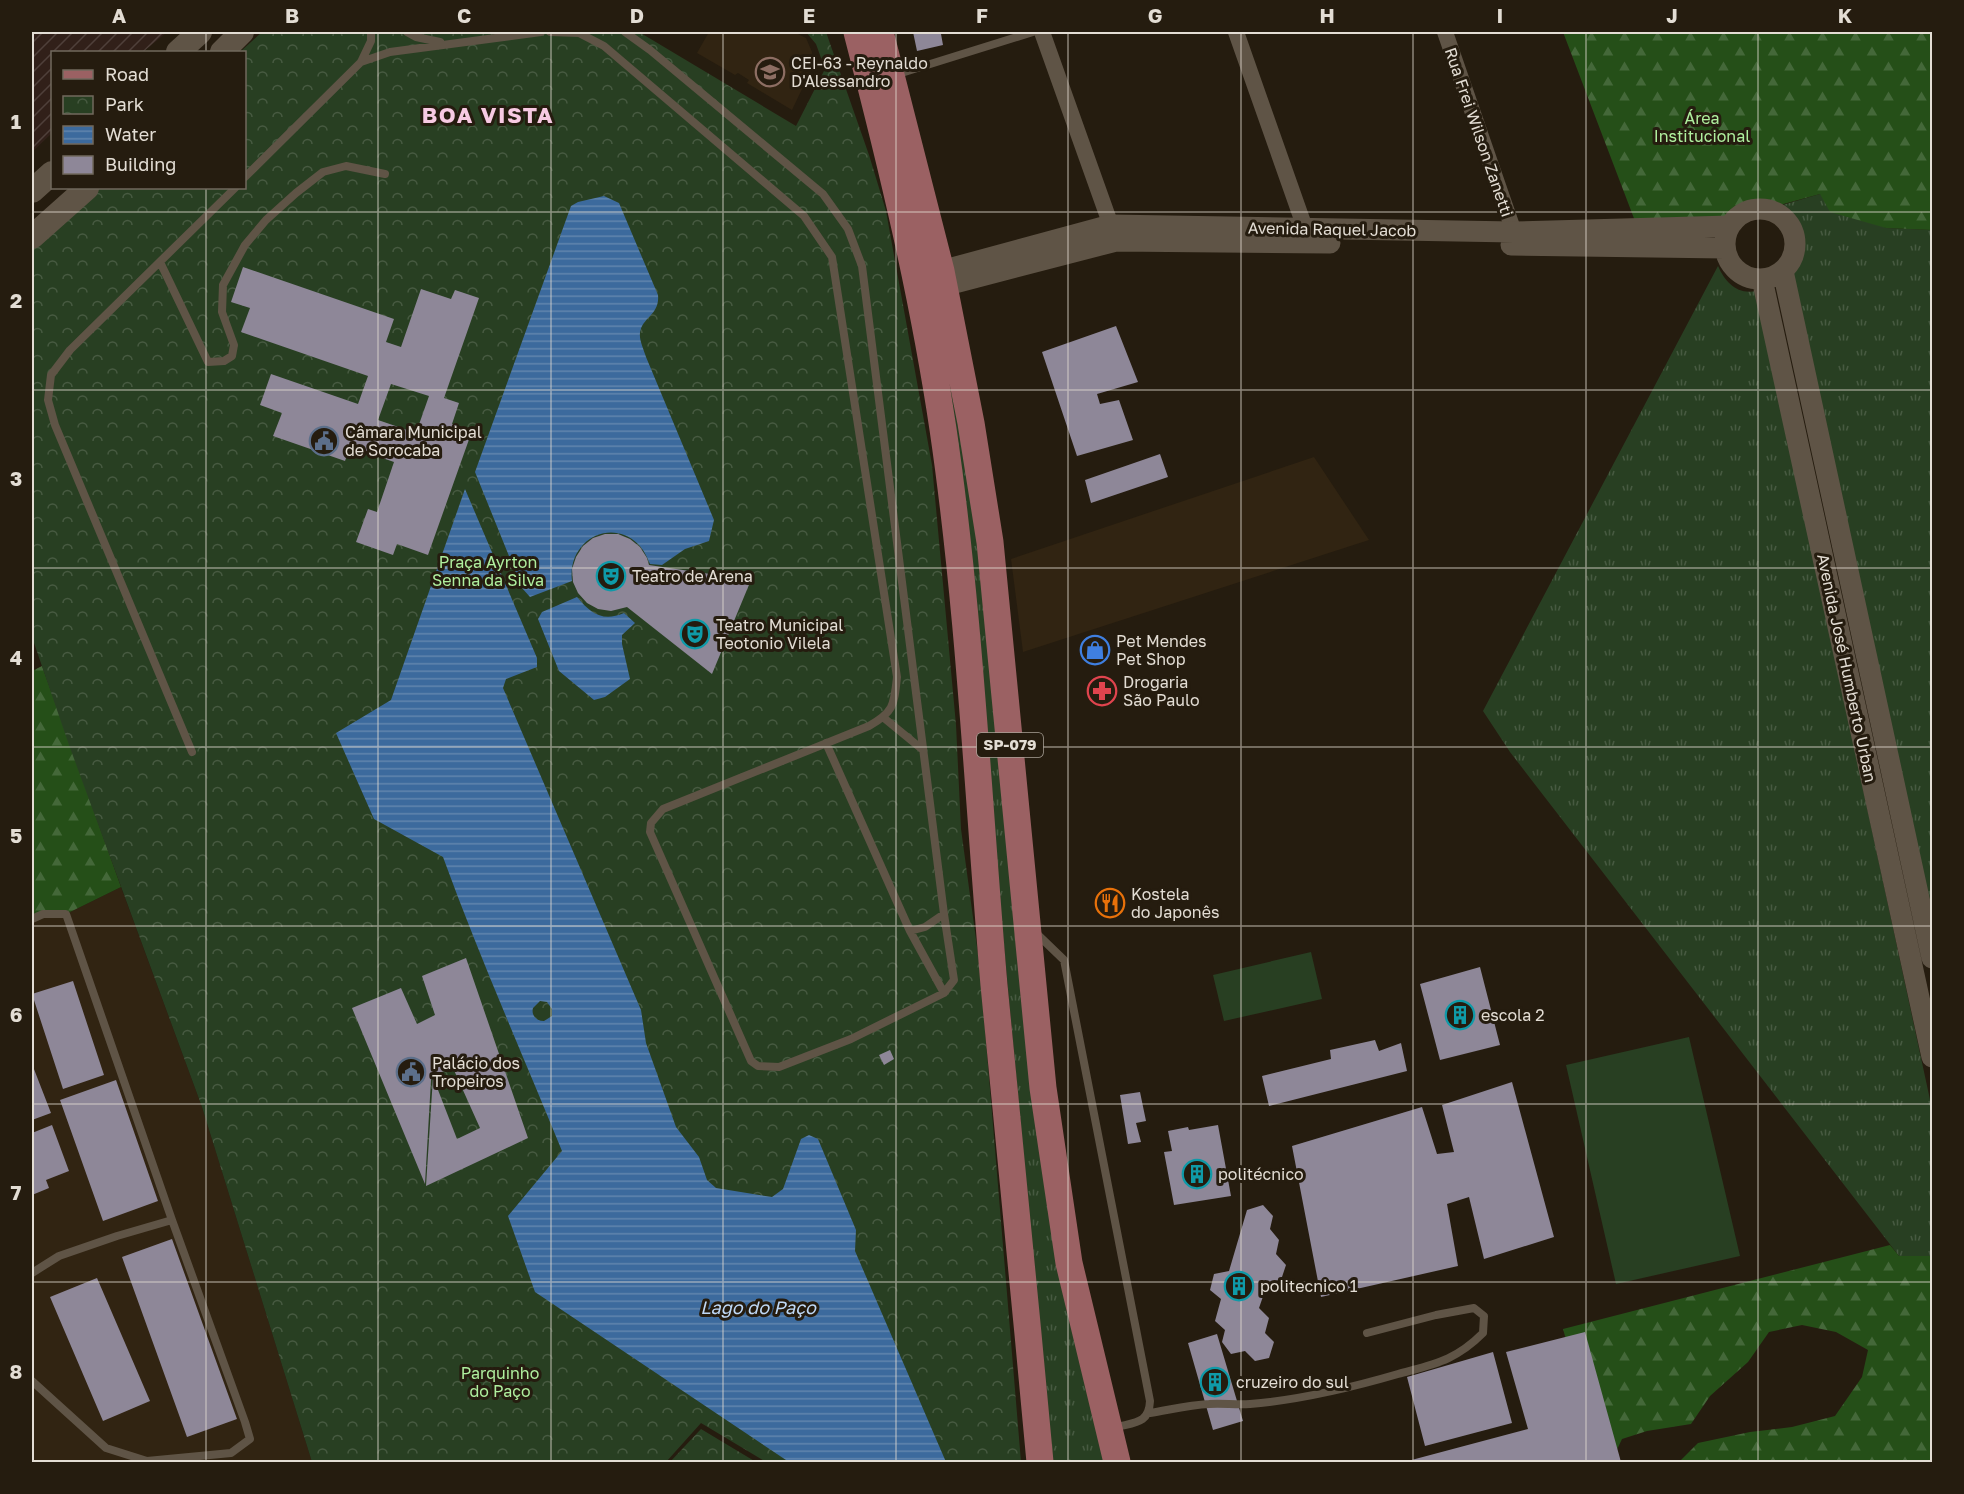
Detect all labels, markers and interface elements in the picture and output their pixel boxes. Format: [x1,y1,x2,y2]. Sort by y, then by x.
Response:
text: A [112,3,126,27]
text: B [285,3,299,27]
text: C [457,3,471,27]
text: D [630,3,644,27]
text: E [803,3,815,27]
text: F [976,3,988,27]
text: G [1148,3,1162,27]
text: H [1319,3,1335,27]
text: I [1497,3,1503,27]
text: J [1666,3,1678,27]
text: K [1838,3,1853,27]
street label: Rua Frei Wilson Zanetti [1441,45,1517,219]
legend [51,51,246,189]
place label: CEI-63 - Reynaldo D'Alessandro [791,53,928,91]
school or university icon: CEI-63 - Reynaldo D'Alessandro [754,56,786,88]
text: Road [105,63,149,85]
text: Park [105,93,144,115]
district label: BOA VISTA [422,101,554,128]
park label: Área Institucional [1654,108,1750,146]
text: 1 [11,109,21,133]
text: Water [105,123,156,145]
text: Building [105,153,176,175]
street label: Avenida Raquel Jacob [1248,218,1417,240]
text: 2 [10,288,22,312]
place label: Câmara Municipal de Sorocaba [345,422,482,460]
public building icon: Câmara Municipal de Sorocaba [308,425,340,457]
text: 3 [10,466,22,490]
park label: Praça Ayrton Senna da Silva [432,552,544,590]
street label: Avenida José Humberto Urban [1813,552,1881,784]
theatre icon: Teatro de Arena [595,560,627,592]
place label: Teatro de Arena [632,566,753,586]
place label: Teatro Municipal Teotonio Vilela [716,615,843,653]
theatre icon: Teatro Municipal Teotonio Vilela [679,618,711,650]
place label: Pet Mendes Pet Shop [1116,631,1206,669]
shop icon: Pet Mendes Pet Shop [1079,634,1111,666]
text: 4 [10,645,22,669]
place label: Drogaria São Paulo [1123,672,1199,710]
pharmacy icon: Drogaria São Paulo [1086,675,1118,707]
road number: SP-079 [977,733,1043,757]
text: 5 [10,823,22,847]
place label: Kostela do Japonês [1131,884,1219,922]
restaurant icon: Kostela do Japonês [1094,887,1126,919]
building icon: escola 2 [1444,999,1476,1031]
text: 6 [10,1002,22,1026]
place label: escola 2 [1481,1005,1545,1025]
place label: Palácio dos Tropeiros [432,1053,520,1091]
public building icon: Palácio dos Tropeiros [395,1056,427,1088]
building icon: politécnico [1181,1158,1213,1190]
place label: politécnico [1218,1164,1304,1184]
text: 7 [11,1180,22,1204]
building icon: politecnico 1 [1223,1270,1255,1302]
place label: politecnico 1 [1260,1276,1358,1296]
water label: Lago do Paço [700,1296,817,1318]
text: 8 [10,1359,22,1383]
park label: Parquinho do Paço [461,1363,539,1401]
building icon: cruzeiro do sul [1199,1366,1231,1398]
place label: cruzeiro do sul [1236,1372,1349,1392]

